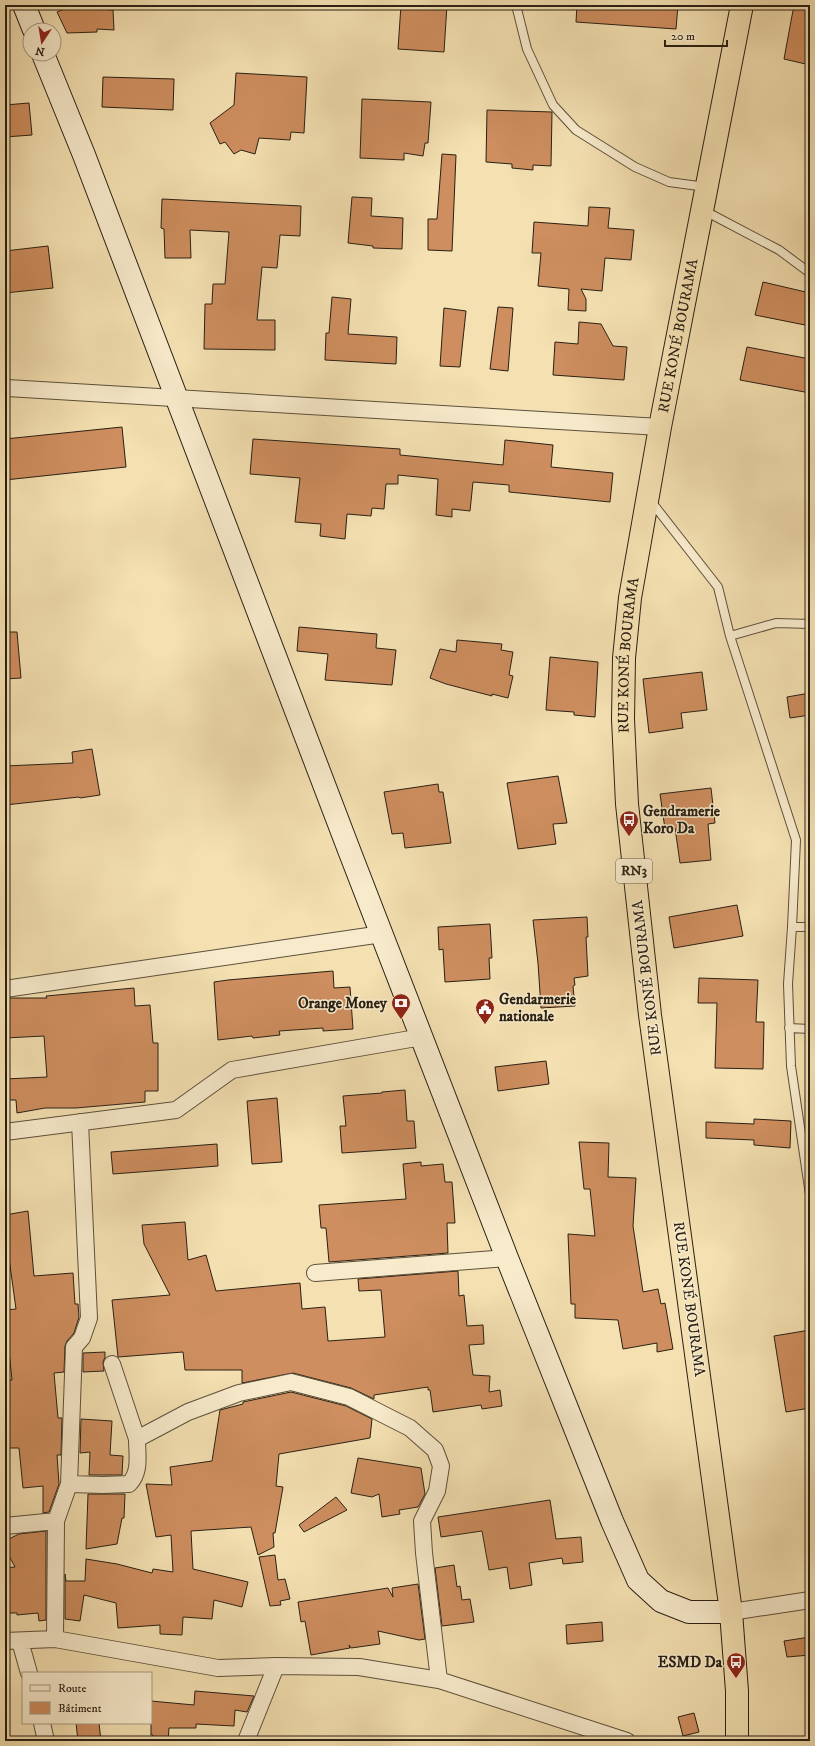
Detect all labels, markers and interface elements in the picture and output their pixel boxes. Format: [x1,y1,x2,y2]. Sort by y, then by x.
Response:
north arrow [22,22,62,62]
scale bar [665,22,727,48]
text: 20 m [671,29,695,44]
text: N [34,43,46,59]
street label: RUE KONÉ BOURAMA [653,257,702,414]
street label: RUE KONÉ BOURAMA [613,575,643,734]
place label: Gendramerie Koro Da [643,802,721,838]
bus stop icon: Gendramerie Koro Da [618,809,640,837]
road number: RN3 [616,859,652,883]
street label: RUE KONÉ BOURAMA [628,899,666,1057]
place label: Gendarmerie nationale [499,990,577,1026]
bank icon: Orange Money [390,992,412,1020]
place label: Orange Money [298,994,388,1013]
public building icon: Gendarmerie nationale [474,997,496,1025]
street label: RUE KONÉ BOURAMA [669,1220,709,1378]
bus stop icon: ESMD Da [725,1651,747,1679]
place label: ESMD Da [658,1653,723,1672]
legend [22,1672,152,1724]
text: Route [58,1681,86,1696]
text: Bâtiment [58,1701,102,1716]

